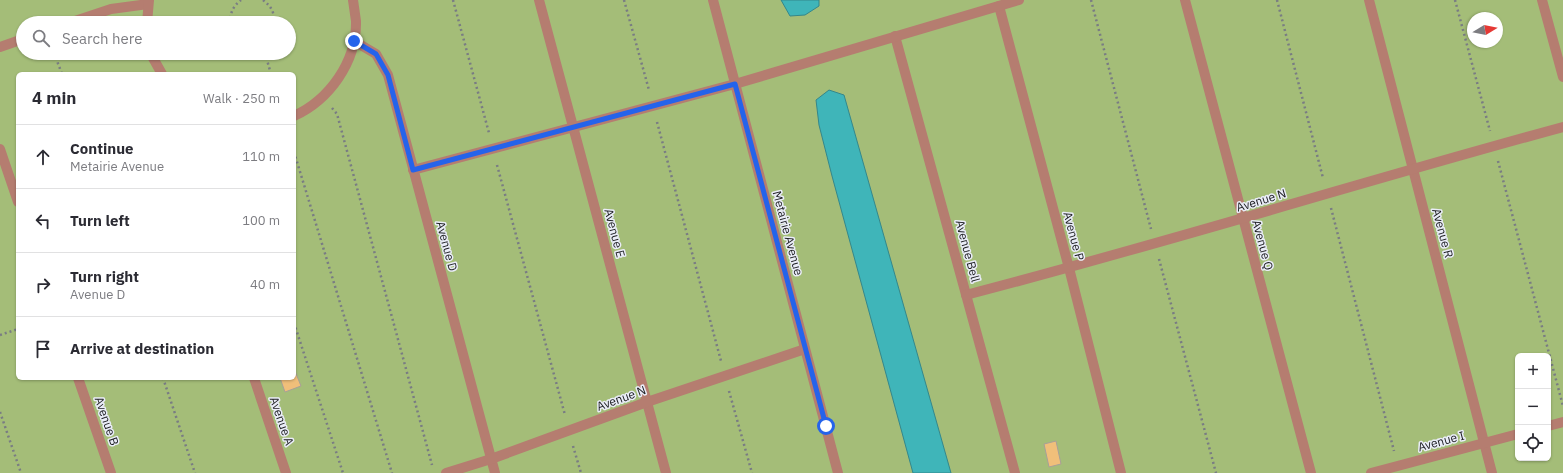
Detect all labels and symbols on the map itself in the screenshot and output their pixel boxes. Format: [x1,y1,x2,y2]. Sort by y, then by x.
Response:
north arrow [1467,12,1503,48]
route end [345,32,363,50]
street label: Avenue N [1234,185,1288,215]
street label: Metairie Avenue [770,189,807,277]
street label: Avenue E [601,207,629,259]
street label: Avenue R [1429,207,1457,260]
street label: Avenue P [1060,210,1088,262]
street label: Avenue Bell [952,218,984,284]
street label: Avenue Q [1249,218,1277,272]
street label: Avenue D [433,219,461,273]
street label: Avenue N [594,382,648,414]
street label: Avenue B [92,395,122,448]
street label: Avenue A [267,395,297,448]
route start [817,417,835,435]
street label: Avenue I [1416,428,1466,454]

